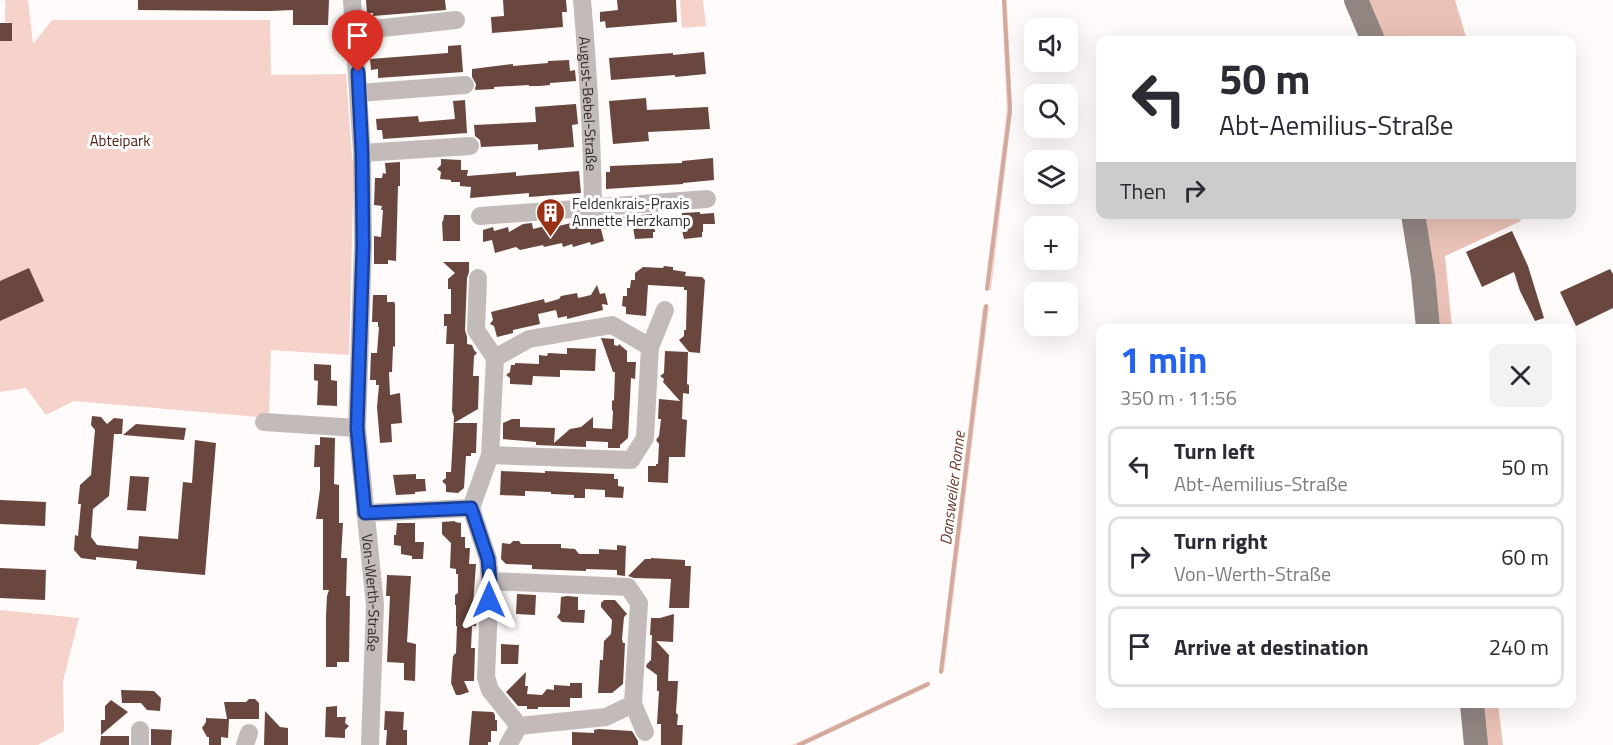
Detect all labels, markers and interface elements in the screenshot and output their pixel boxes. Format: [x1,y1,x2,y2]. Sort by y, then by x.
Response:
pin [332,10,383,72]
map controls [1024,18,1078,336]
button: sound [1024,18,1078,72]
icon: arrive [341,19,374,52]
street label: August-Bebel-Straße [574,35,604,172]
text: 50 m [1219,46,1311,110]
icon: left [1120,60,1198,138]
button: search [1024,84,1078,138]
text: Abt-Aemilius-Straße [1219,104,1453,145]
park label: Abteipark [90,129,150,152]
button: layers [1024,150,1078,204]
text: Then [1120,174,1166,208]
icon: right [1178,174,1211,207]
place label: Feldenkrais-Praxis Annette Herzkamp [572,192,691,232]
building icon: Feldenkrais-Praxis Annette Herzkamp [535,196,567,238]
button: + [1024,216,1078,270]
button: − [1024,282,1078,336]
text: 1 min [1120,332,1207,387]
button: close [1489,344,1552,407]
text: 350 m · 11:56 [1120,382,1237,413]
water label: Dansweiler Ronne [933,428,971,546]
text: Turn left [1174,434,1255,468]
icon: left [1123,450,1156,483]
text: 50 m [1501,450,1549,484]
text: Abt-Aemilius-Straße [1174,468,1348,499]
text: Turn right [1174,524,1268,558]
street label: Von-Werth-Straße [356,533,387,652]
icon: right [1123,540,1156,573]
text: 60 m [1501,540,1549,574]
text: Von-Werth-Straße [1174,558,1331,589]
position arrow [457,568,521,632]
icon: arrive [1123,630,1156,663]
text: Arrive at destination [1174,630,1369,664]
text: 240 m [1489,630,1549,664]

